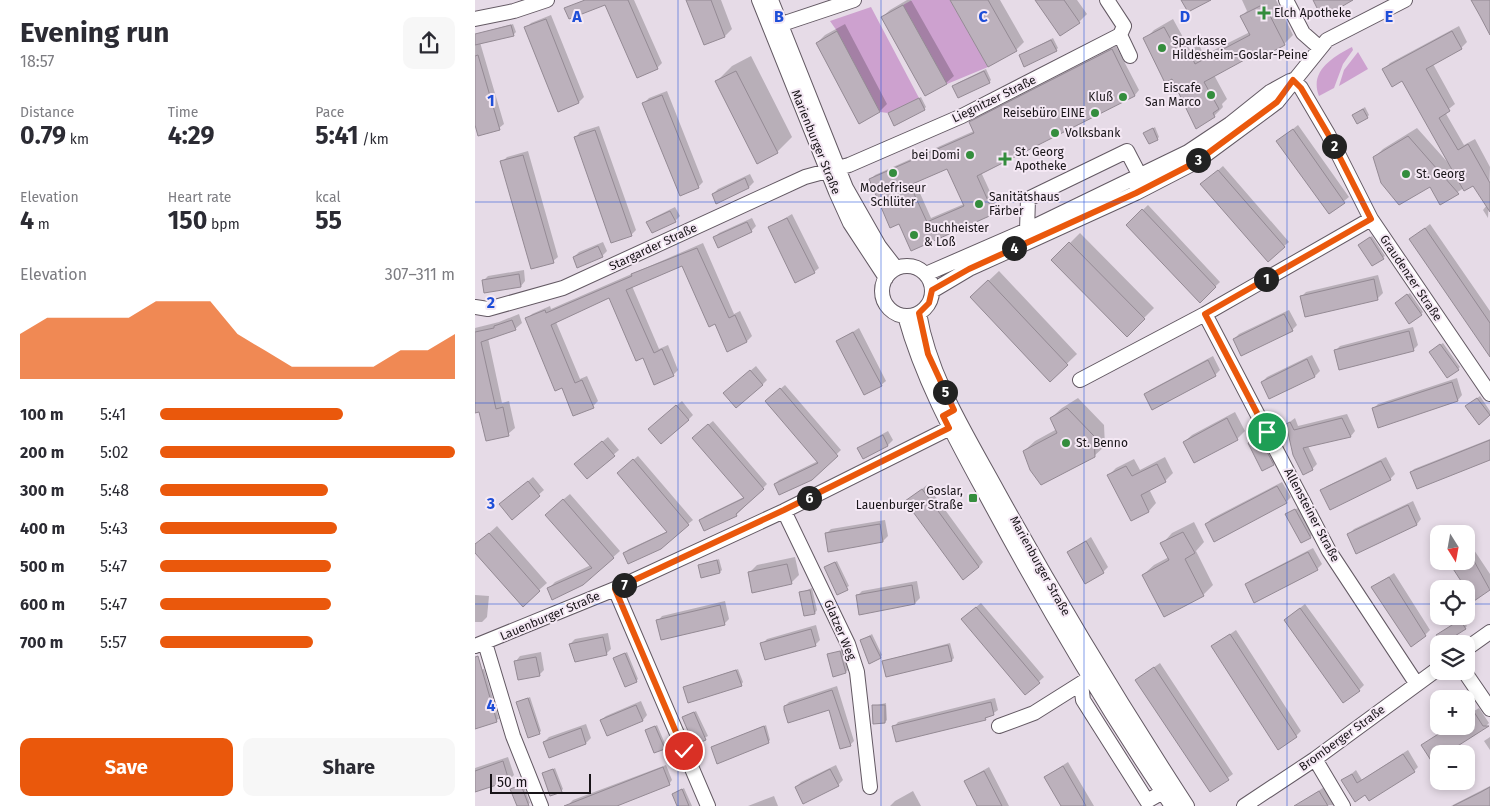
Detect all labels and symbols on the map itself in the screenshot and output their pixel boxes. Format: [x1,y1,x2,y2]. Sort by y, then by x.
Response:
place label: Elch Apotheke [1274,6,1351,20]
text: A [571,7,582,26]
text: B [774,7,784,26]
text: C [978,7,988,26]
text: D [1180,7,1190,26]
marker: Elch Apotheke [1258,7,1270,19]
text: E [1385,7,1393,26]
place label: Sparkasse Hildesheim-Goslar-Peine [1172,34,1308,62]
marker: Sparkasse Hildesheim-Goslar-Peine [1156,42,1168,54]
street label: Liegnitzer Straße [950,73,1038,125]
place label: Eiscafe San Marco [1145,81,1201,109]
street label: Marienburger Straße [789,88,843,196]
marker: Eiscafe San Marco [1205,89,1217,101]
place label: Kluß [1088,90,1113,104]
text: 1 [487,91,495,110]
marker: Kluß [1117,91,1129,103]
place label: Reisebüro EINE [1003,106,1085,120]
marker: Reisebüro EINE [1089,107,1101,119]
place label: Volksbank [1065,126,1121,140]
marker: Volksbank [1049,127,1061,139]
pin: 2 [1321,134,1347,158]
place label: St. Georg Apotheke [1015,145,1067,173]
place label: bei Domi [911,148,960,162]
pin: 3 [1185,148,1211,172]
marker: bei Domi [964,149,976,161]
marker: St. Georg Apotheke [999,153,1011,165]
marker: Modefriseur Schlüter [887,167,899,179]
place label: St. Georg [1416,167,1466,181]
marker: St. Georg [1400,168,1412,180]
place label: Modefriseur Schlüter [860,181,926,209]
place label: Sanitätshaus Färber [989,190,1060,218]
marker: Sanitätshaus Färber [973,198,985,210]
street label: Stargarder Straße [607,220,699,274]
place label: Buchheister & Loß [924,221,989,249]
marker: Buchheister & Loß [908,229,920,241]
street label: Graudenzer Straße [1377,232,1445,324]
pin: 4 [1001,236,1027,260]
pin: 1 [1253,266,1279,292]
text: 2 [487,293,495,312]
pin: 5 [933,380,957,404]
pin [1246,411,1288,453]
place label: St. Benno [1076,436,1128,450]
marker: St. Benno [1060,437,1072,449]
street label: Allensteiner Straße [1281,466,1343,564]
place label: Goslar, Lauenburger Straße [856,484,963,512]
pin: 6 [797,486,821,510]
marker: Goslar, Lauenburger Straße [967,492,979,504]
text: 3 [486,494,495,513]
street label: Marienburger Straße [1007,514,1073,618]
north arrow [1430,525,1475,570]
pin: 7 [611,572,637,598]
street label: Lauenburger Straße [498,589,602,643]
street label: Glatzer Weg [821,598,859,663]
text: 4 [486,696,496,715]
street label: Bromberger Straße [1296,702,1388,774]
pin [663,730,705,772]
scale bar [490,771,591,794]

